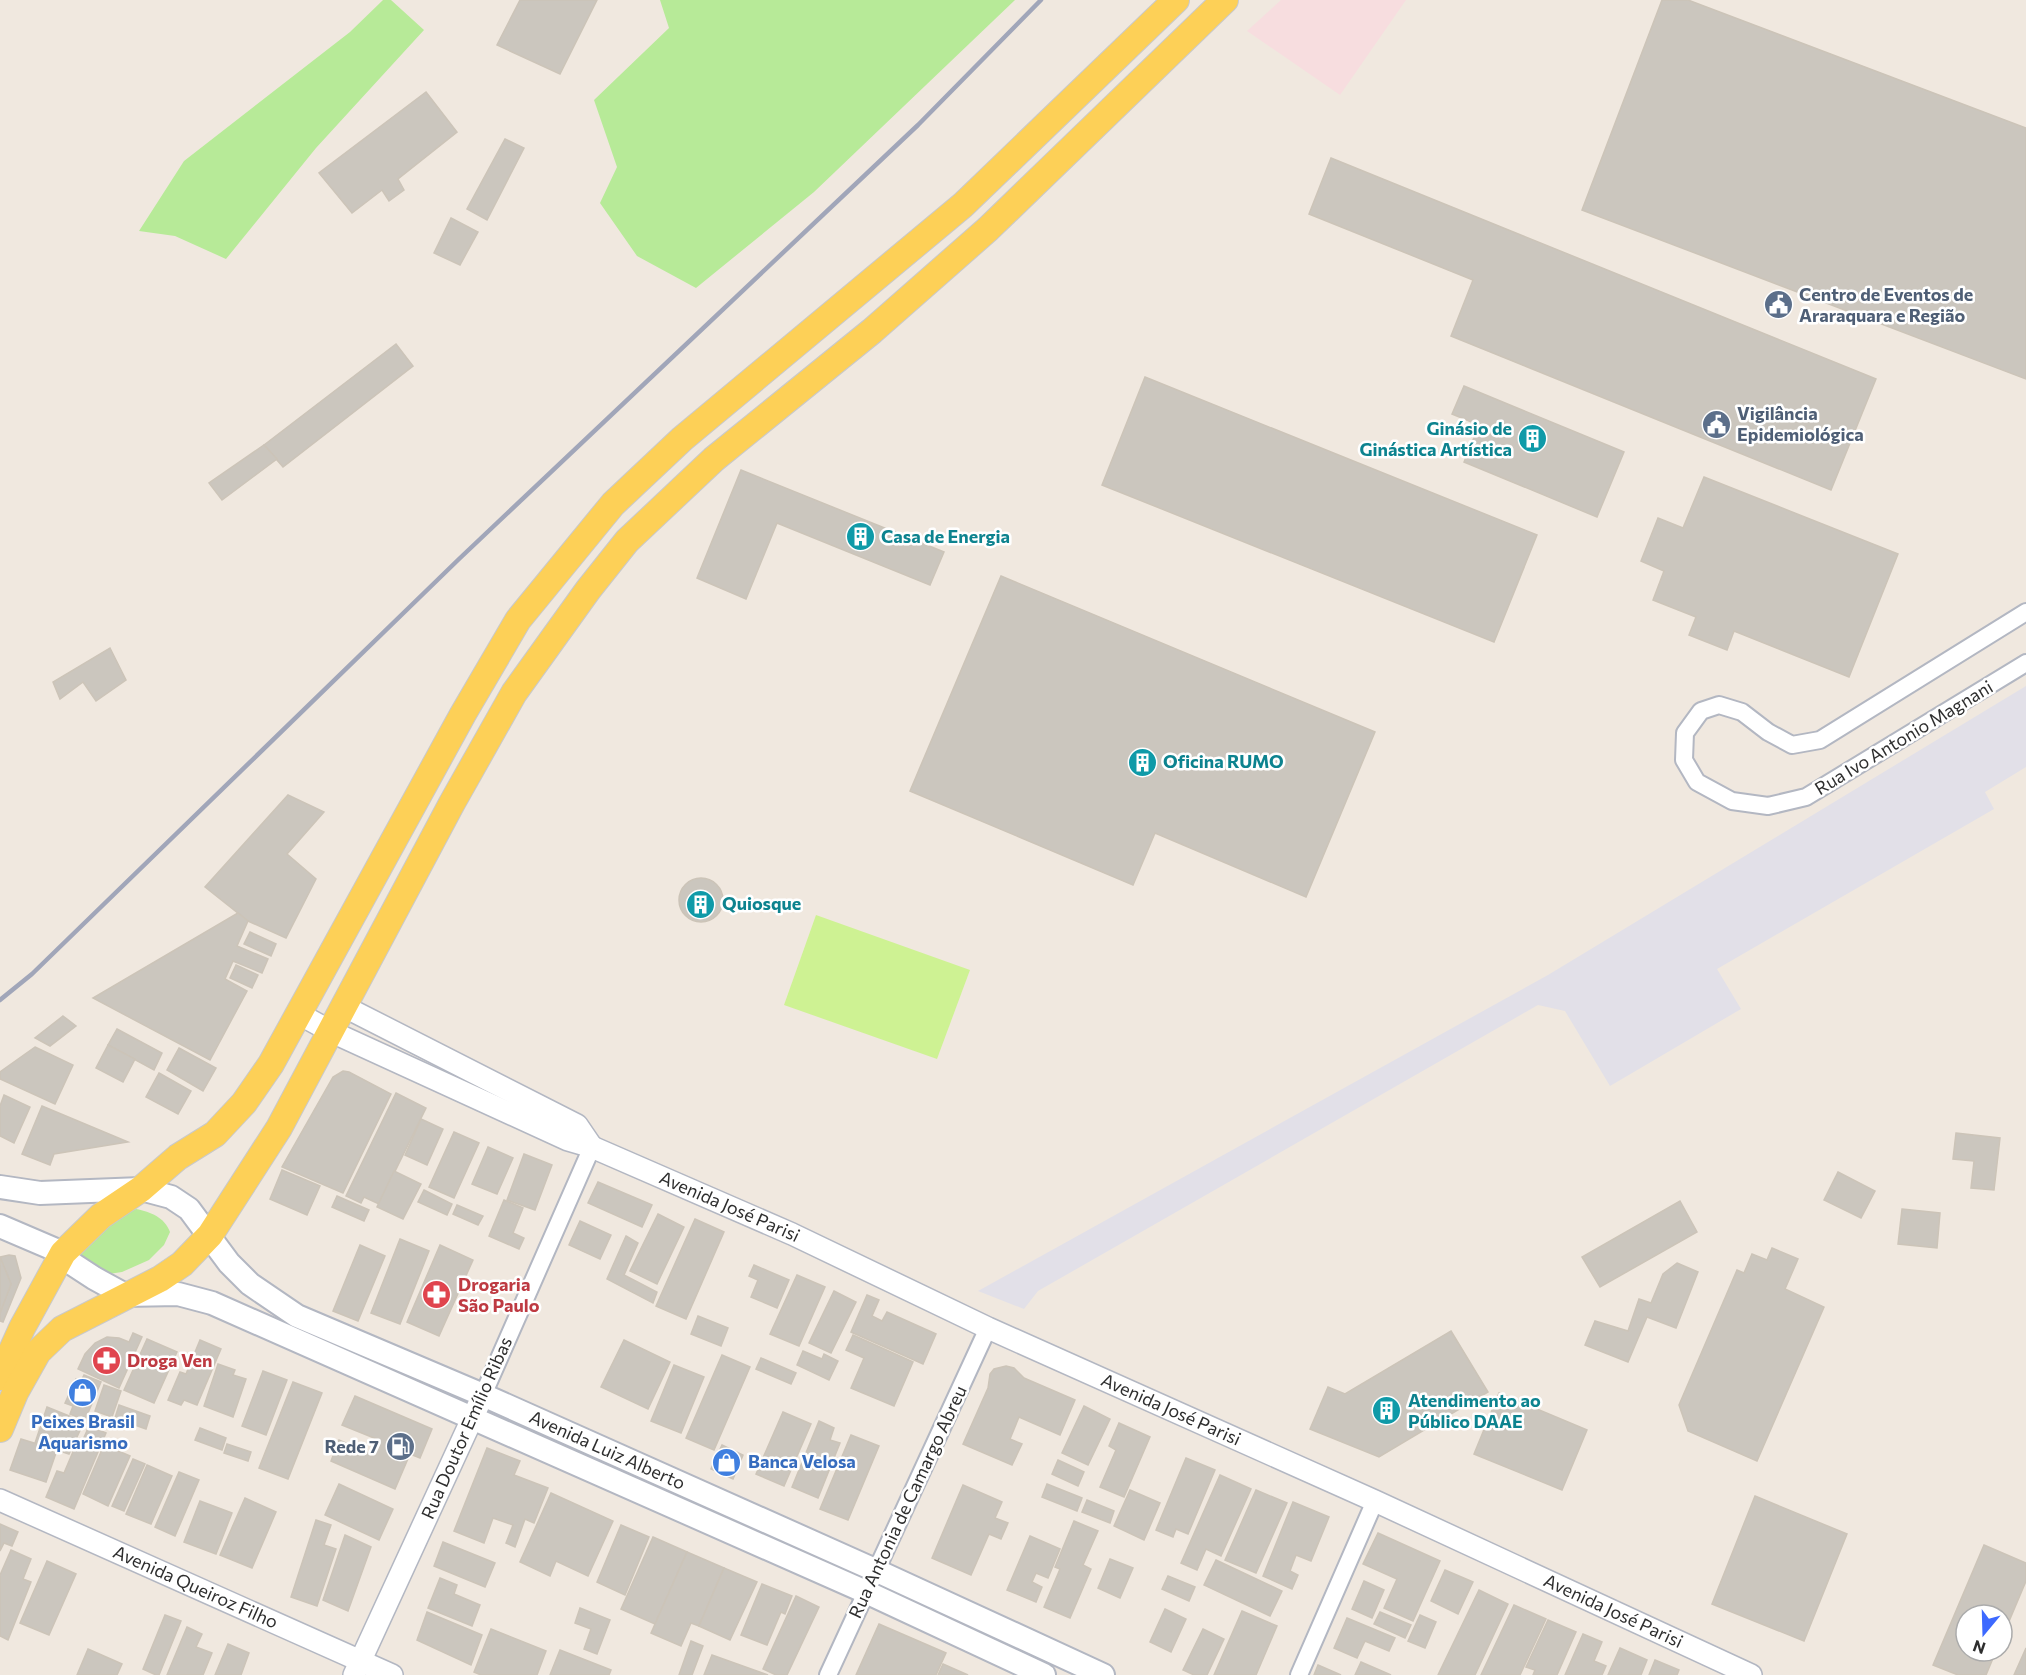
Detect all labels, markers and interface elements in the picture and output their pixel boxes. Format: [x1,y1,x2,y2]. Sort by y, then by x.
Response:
place label: Centro de Eventos de Araraquara e Região [1799,283,1973,326]
public building icon: Centro de Eventos de Araraquara e Região [1762,289,1794,321]
place label: Vigilância Epidemiológica [1737,402,1864,445]
public building icon: Vigilância Epidemiológica [1700,408,1732,440]
place label: Ginásio de Ginástica Artística [1359,417,1512,460]
building icon: Ginásio de Ginástica Artística [1517,423,1549,455]
building icon: Casa de Energia [844,521,876,553]
place label: Casa de Energia [881,525,1010,547]
street label: Rua Ivo Antonio Magnani [1810,675,1997,799]
building icon: Oficina RUMO [1126,746,1158,778]
place label: Oficina RUMO [1163,750,1284,772]
building icon: Quiosque [685,888,717,920]
place label: Quiosque [722,892,801,914]
street label: Avenida José Parisi [656,1166,804,1246]
place label: Drogaria São Paulo [458,1273,540,1316]
pharmacy icon: Drogaria São Paulo [421,1279,453,1311]
street label: Rua Doutor Emílio Ribas [416,1333,516,1522]
pharmacy icon: Droga Ven [90,1345,122,1377]
place label: Droga Ven [127,1349,212,1371]
street label: Avenida José Parisi [1098,1368,1245,1450]
shop icon: Peixes Brasil Aquarismo [67,1377,99,1409]
street label: Rua Antonia de Camargo Abreu [843,1382,971,1621]
place label: Atendimento ao Público DAAE [1408,1389,1541,1432]
building icon: Atendimento ao Público DAAE [1371,1395,1403,1427]
street label: Avenida Luiz Alberto [526,1405,689,1494]
place label: Peixes Brasil Aquarismo [31,1410,135,1453]
fuel station icon: Rede 7 [384,1431,416,1463]
place label: Rede 7 [324,1435,379,1457]
shop icon: Banca Velosa [711,1446,743,1478]
place label: Banca Velosa [748,1450,856,1472]
street label: Avenida Queiroz Filho [110,1540,282,1633]
street label: Avenida José Parisi [1541,1569,1687,1652]
north arrow [1954,1603,2014,1663]
text: N [1970,1637,1988,1659]

